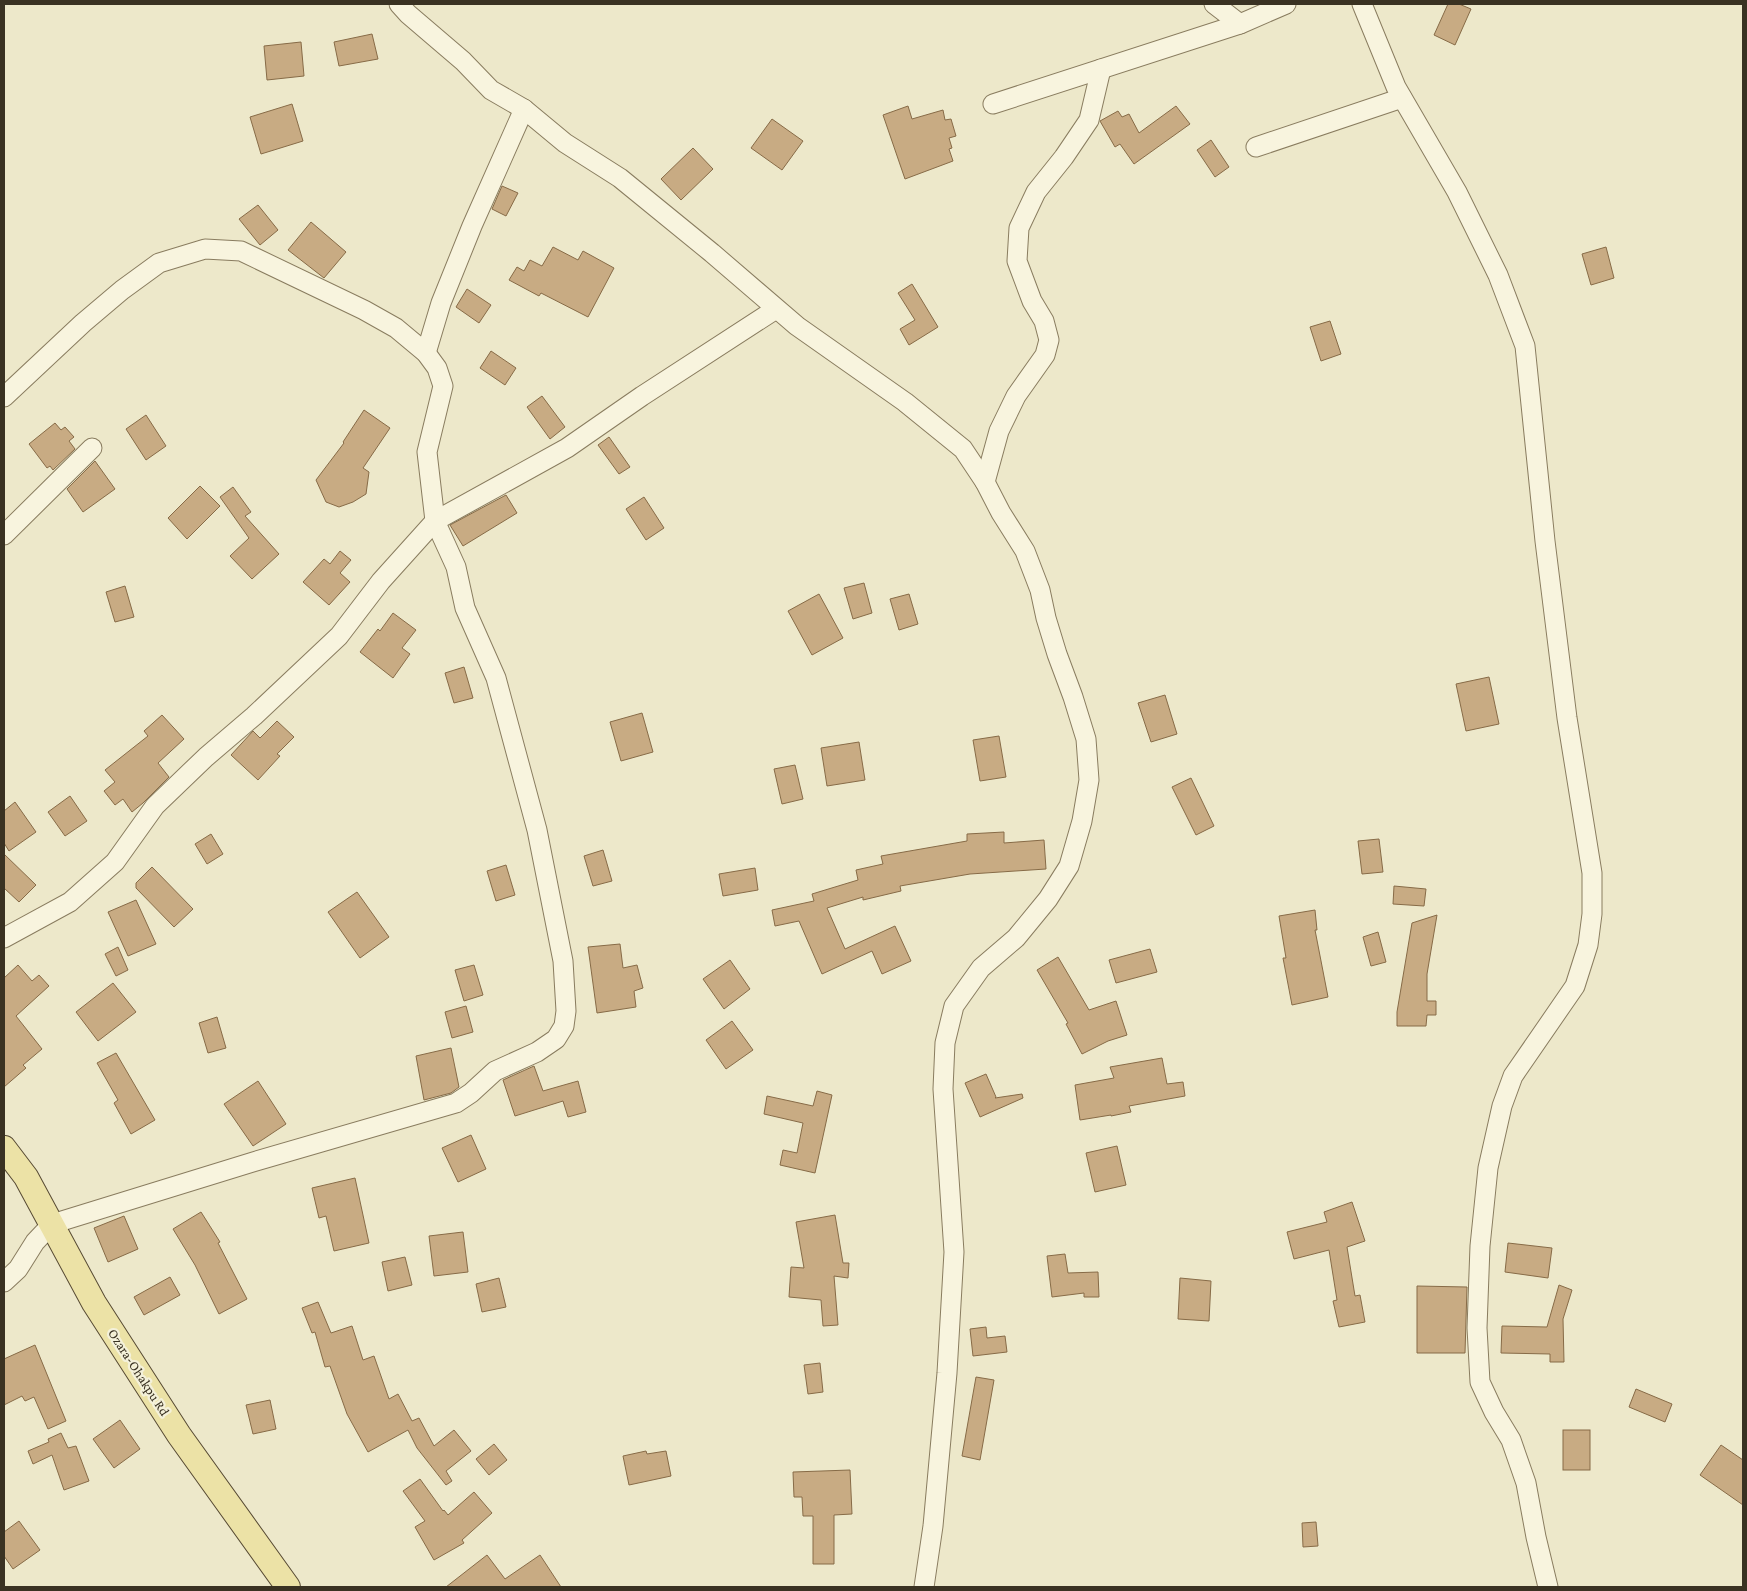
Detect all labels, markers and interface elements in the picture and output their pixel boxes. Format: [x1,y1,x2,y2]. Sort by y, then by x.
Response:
street label: Ozara-Ohakpu Rd [105,1325,173,1419]

